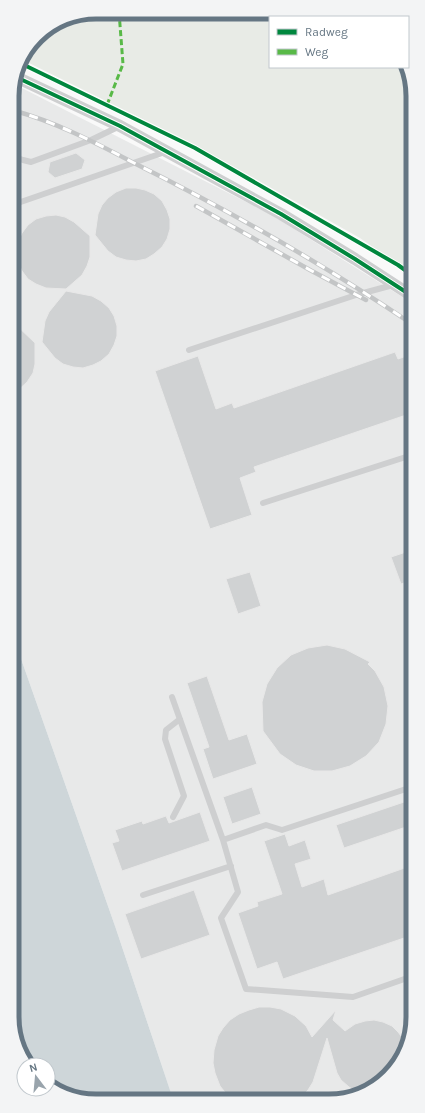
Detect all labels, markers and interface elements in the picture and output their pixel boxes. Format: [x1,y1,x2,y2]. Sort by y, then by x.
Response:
legend [269,16,409,68]
text: Radweg [305,25,348,39]
text: Weg [305,45,329,59]
north arrow [16,1057,56,1097]
text: N [28,1061,39,1075]

